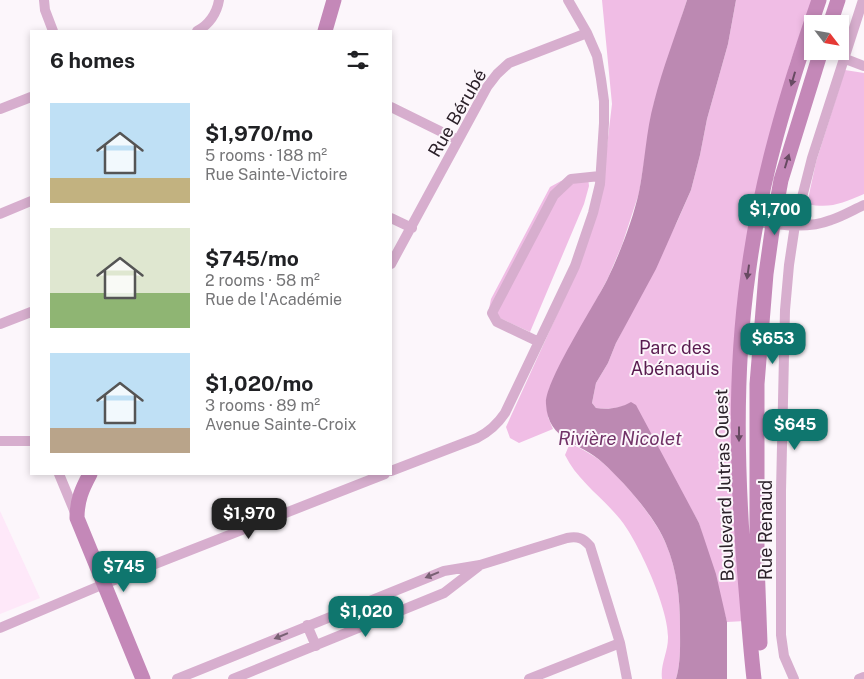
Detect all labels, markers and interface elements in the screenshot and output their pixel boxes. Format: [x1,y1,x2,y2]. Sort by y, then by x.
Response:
north arrow [804,15,849,60]
map controls [804,15,849,60]
icon: filters [344,46,372,74]
text: 6 homes [50,48,135,73]
street label: Rue Bérubé [423,65,491,161]
one-way arrow [789,72,797,87]
text: $1,970/mo [205,121,313,146]
icon: home [90,123,150,183]
text: 5 rooms · 188 m² [205,146,327,165]
one-way arrow [784,153,792,168]
text: Rue Sainte-Victoire [205,165,348,184]
pin: $1,700 [734,194,816,236]
text: $1,700 [749,200,801,219]
text: $745/mo [205,246,299,271]
icon: home [90,248,150,308]
one-way arrow [744,264,752,280]
text: 2 rooms · 58 m² [205,271,320,290]
text: Rue de l'Académie [205,290,342,309]
pin: $653 [743,322,803,365]
text: $653 [752,329,794,348]
park label: Parc des Abénaquis [631,337,719,379]
text: $1,020/mo [205,371,313,396]
icon: home [90,373,150,433]
street label: Boulevard Jutras Ouest [710,388,738,582]
text: 3 rooms · 89 m² [205,396,320,415]
pin: $645 [765,408,825,451]
text: Avenue Sainte-Croix [205,415,357,434]
text: $645 [774,415,816,434]
one-way arrow [735,426,743,442]
water label: Rivière Nicolet [558,427,682,449]
street label: Rue Renaud [755,480,776,580]
pin: $1,970 [208,498,290,540]
text: $1,970 [223,504,275,523]
pin: $745 [94,550,154,593]
text: $745 [103,557,145,576]
one-way arrow [425,572,439,580]
pin: $1,020 [325,596,407,638]
text: $1,020 [340,602,392,621]
one-way arrow [274,633,289,640]

